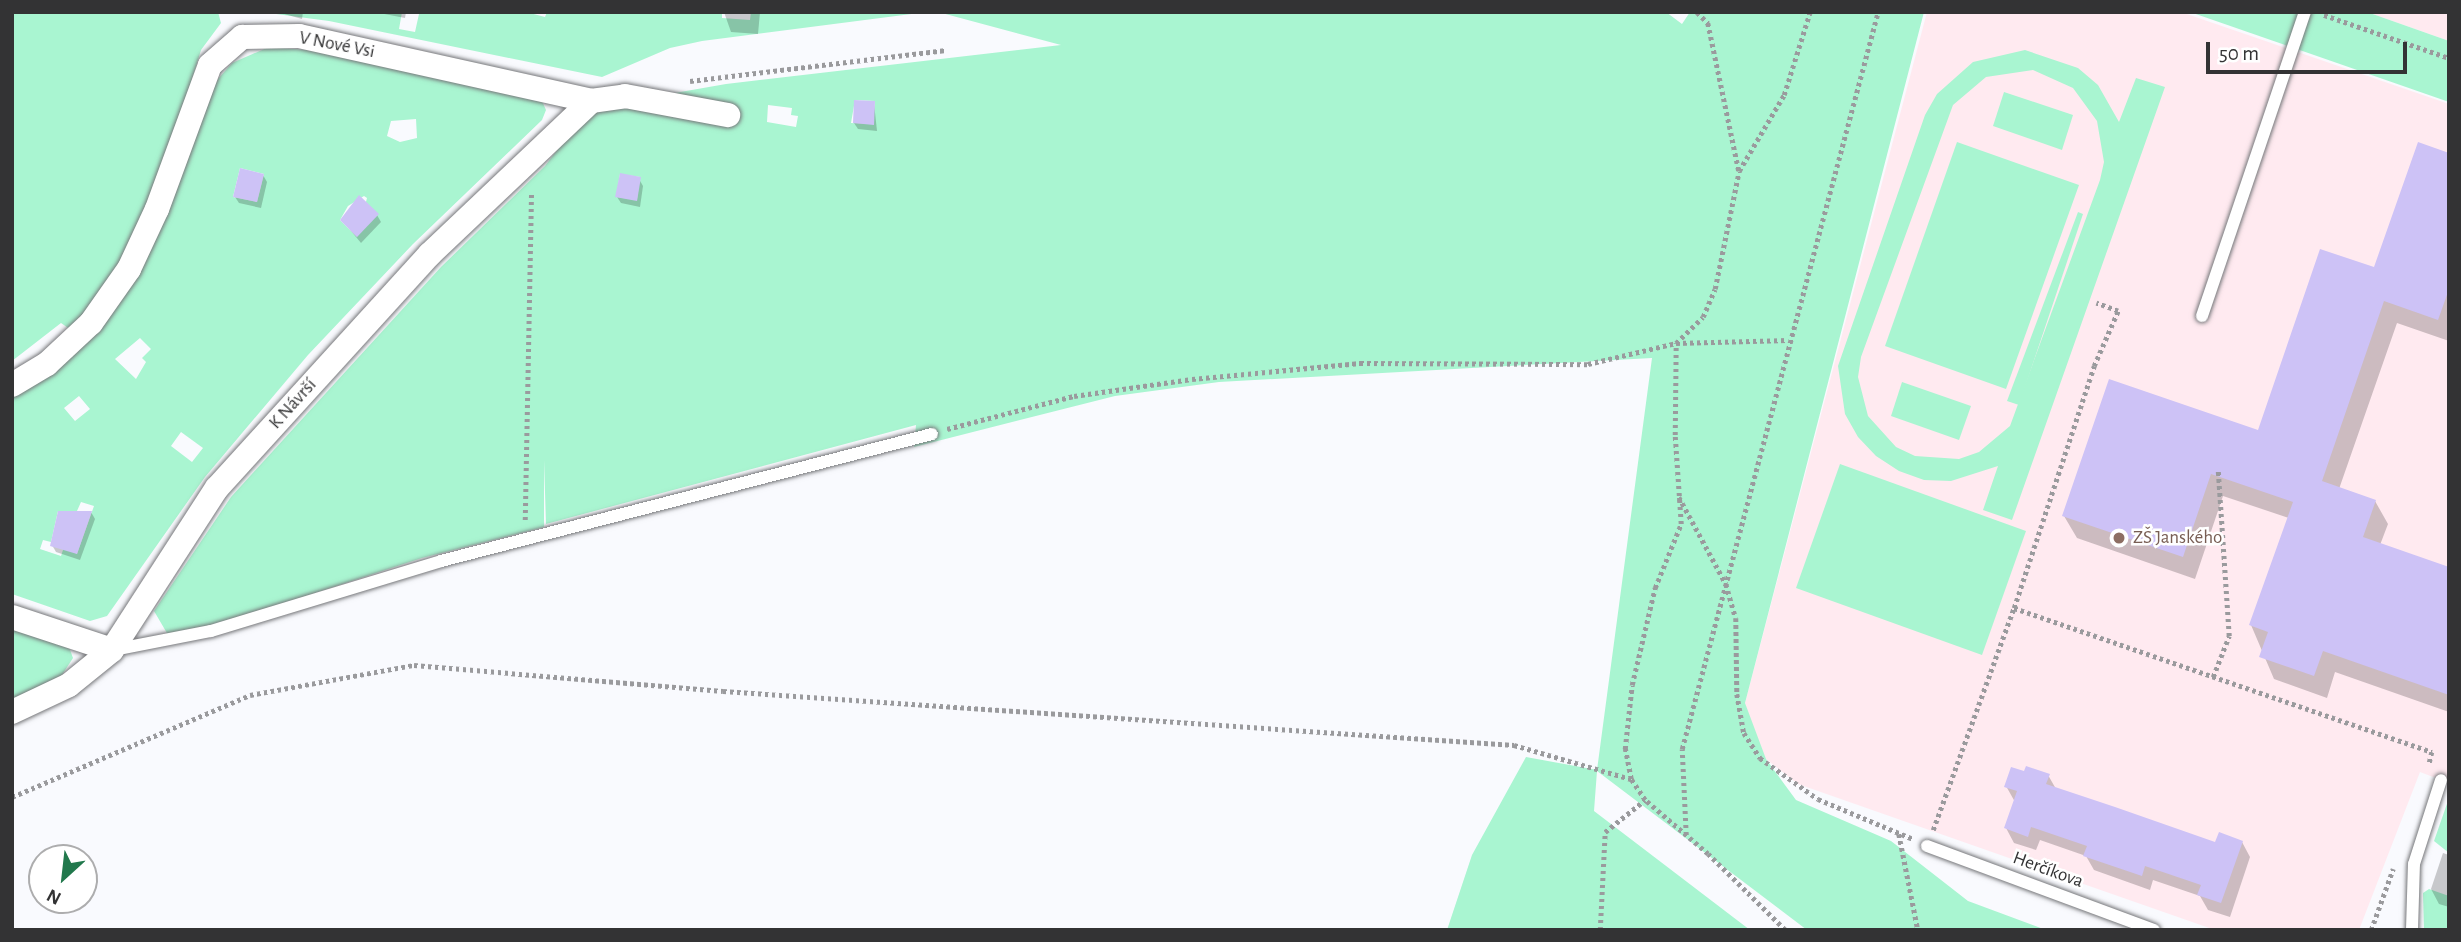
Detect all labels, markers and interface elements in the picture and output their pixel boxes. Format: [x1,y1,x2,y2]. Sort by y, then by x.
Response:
street label: V Nové Vsi [297,26,377,64]
scale bar [2209,28,2410,72]
text: 50 m [2219,43,2259,64]
street label: K Návrší [264,374,322,434]
place label: ZŠ Janského [2133,527,2222,549]
marker: ZŠ Janského [2111,530,2127,546]
north arrow [28,844,98,914]
street label: Herčíkova [2010,847,2086,893]
text: N [44,885,64,908]

